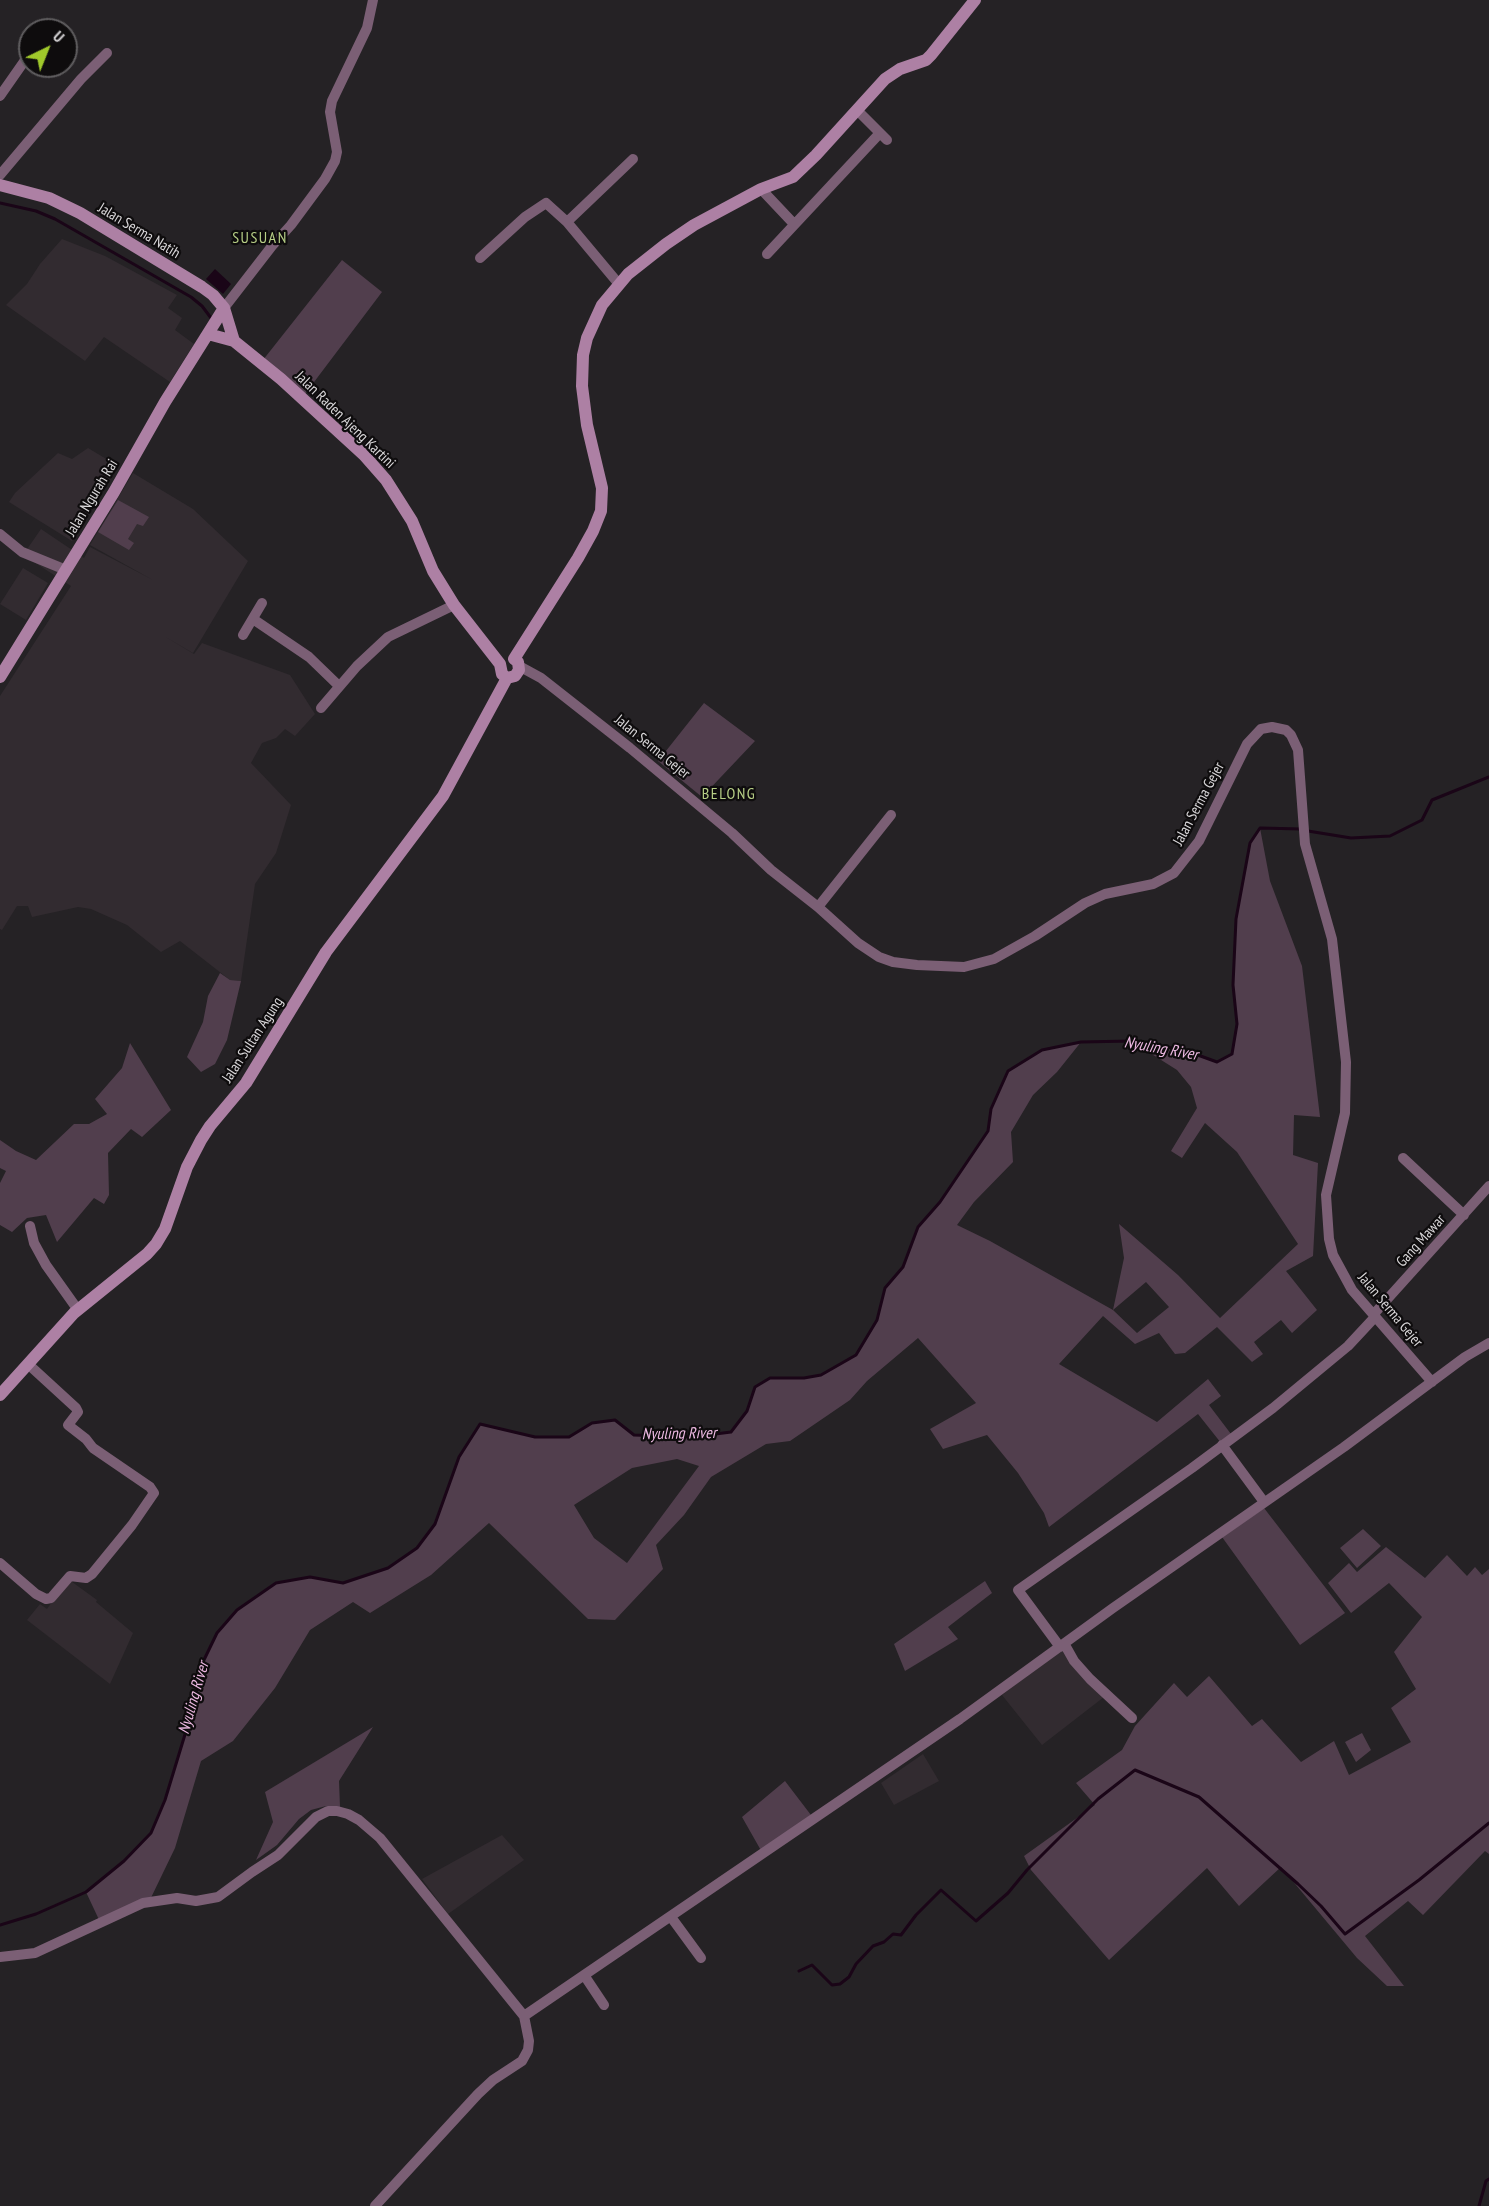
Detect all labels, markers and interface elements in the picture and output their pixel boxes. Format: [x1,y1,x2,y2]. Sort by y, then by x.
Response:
north arrow [18,18,78,78]
text: U [49,26,69,46]
street label: Jalan Serma Natih [95,199,183,263]
district label: SUSUAN [232,228,288,248]
street label: Jalan Raden Ajeng Kartini [291,368,399,472]
street label: Jalan Ngurah Rai [62,456,122,540]
street label: Jalan Serma Gejer [611,711,693,783]
street label: Jalan Serma Gejer [1170,759,1228,849]
district label: BELONG [702,784,756,804]
street label: Jalan Sultan Agung [219,994,287,1086]
water label: Nyuling River [1123,1033,1199,1065]
street label: Gang Mawar [1393,1211,1449,1271]
street label: Jalan Serma Gejer [1354,1269,1426,1351]
water label: Nyuling River [642,1424,716,1444]
water label: Nyuling River [175,1660,213,1736]

